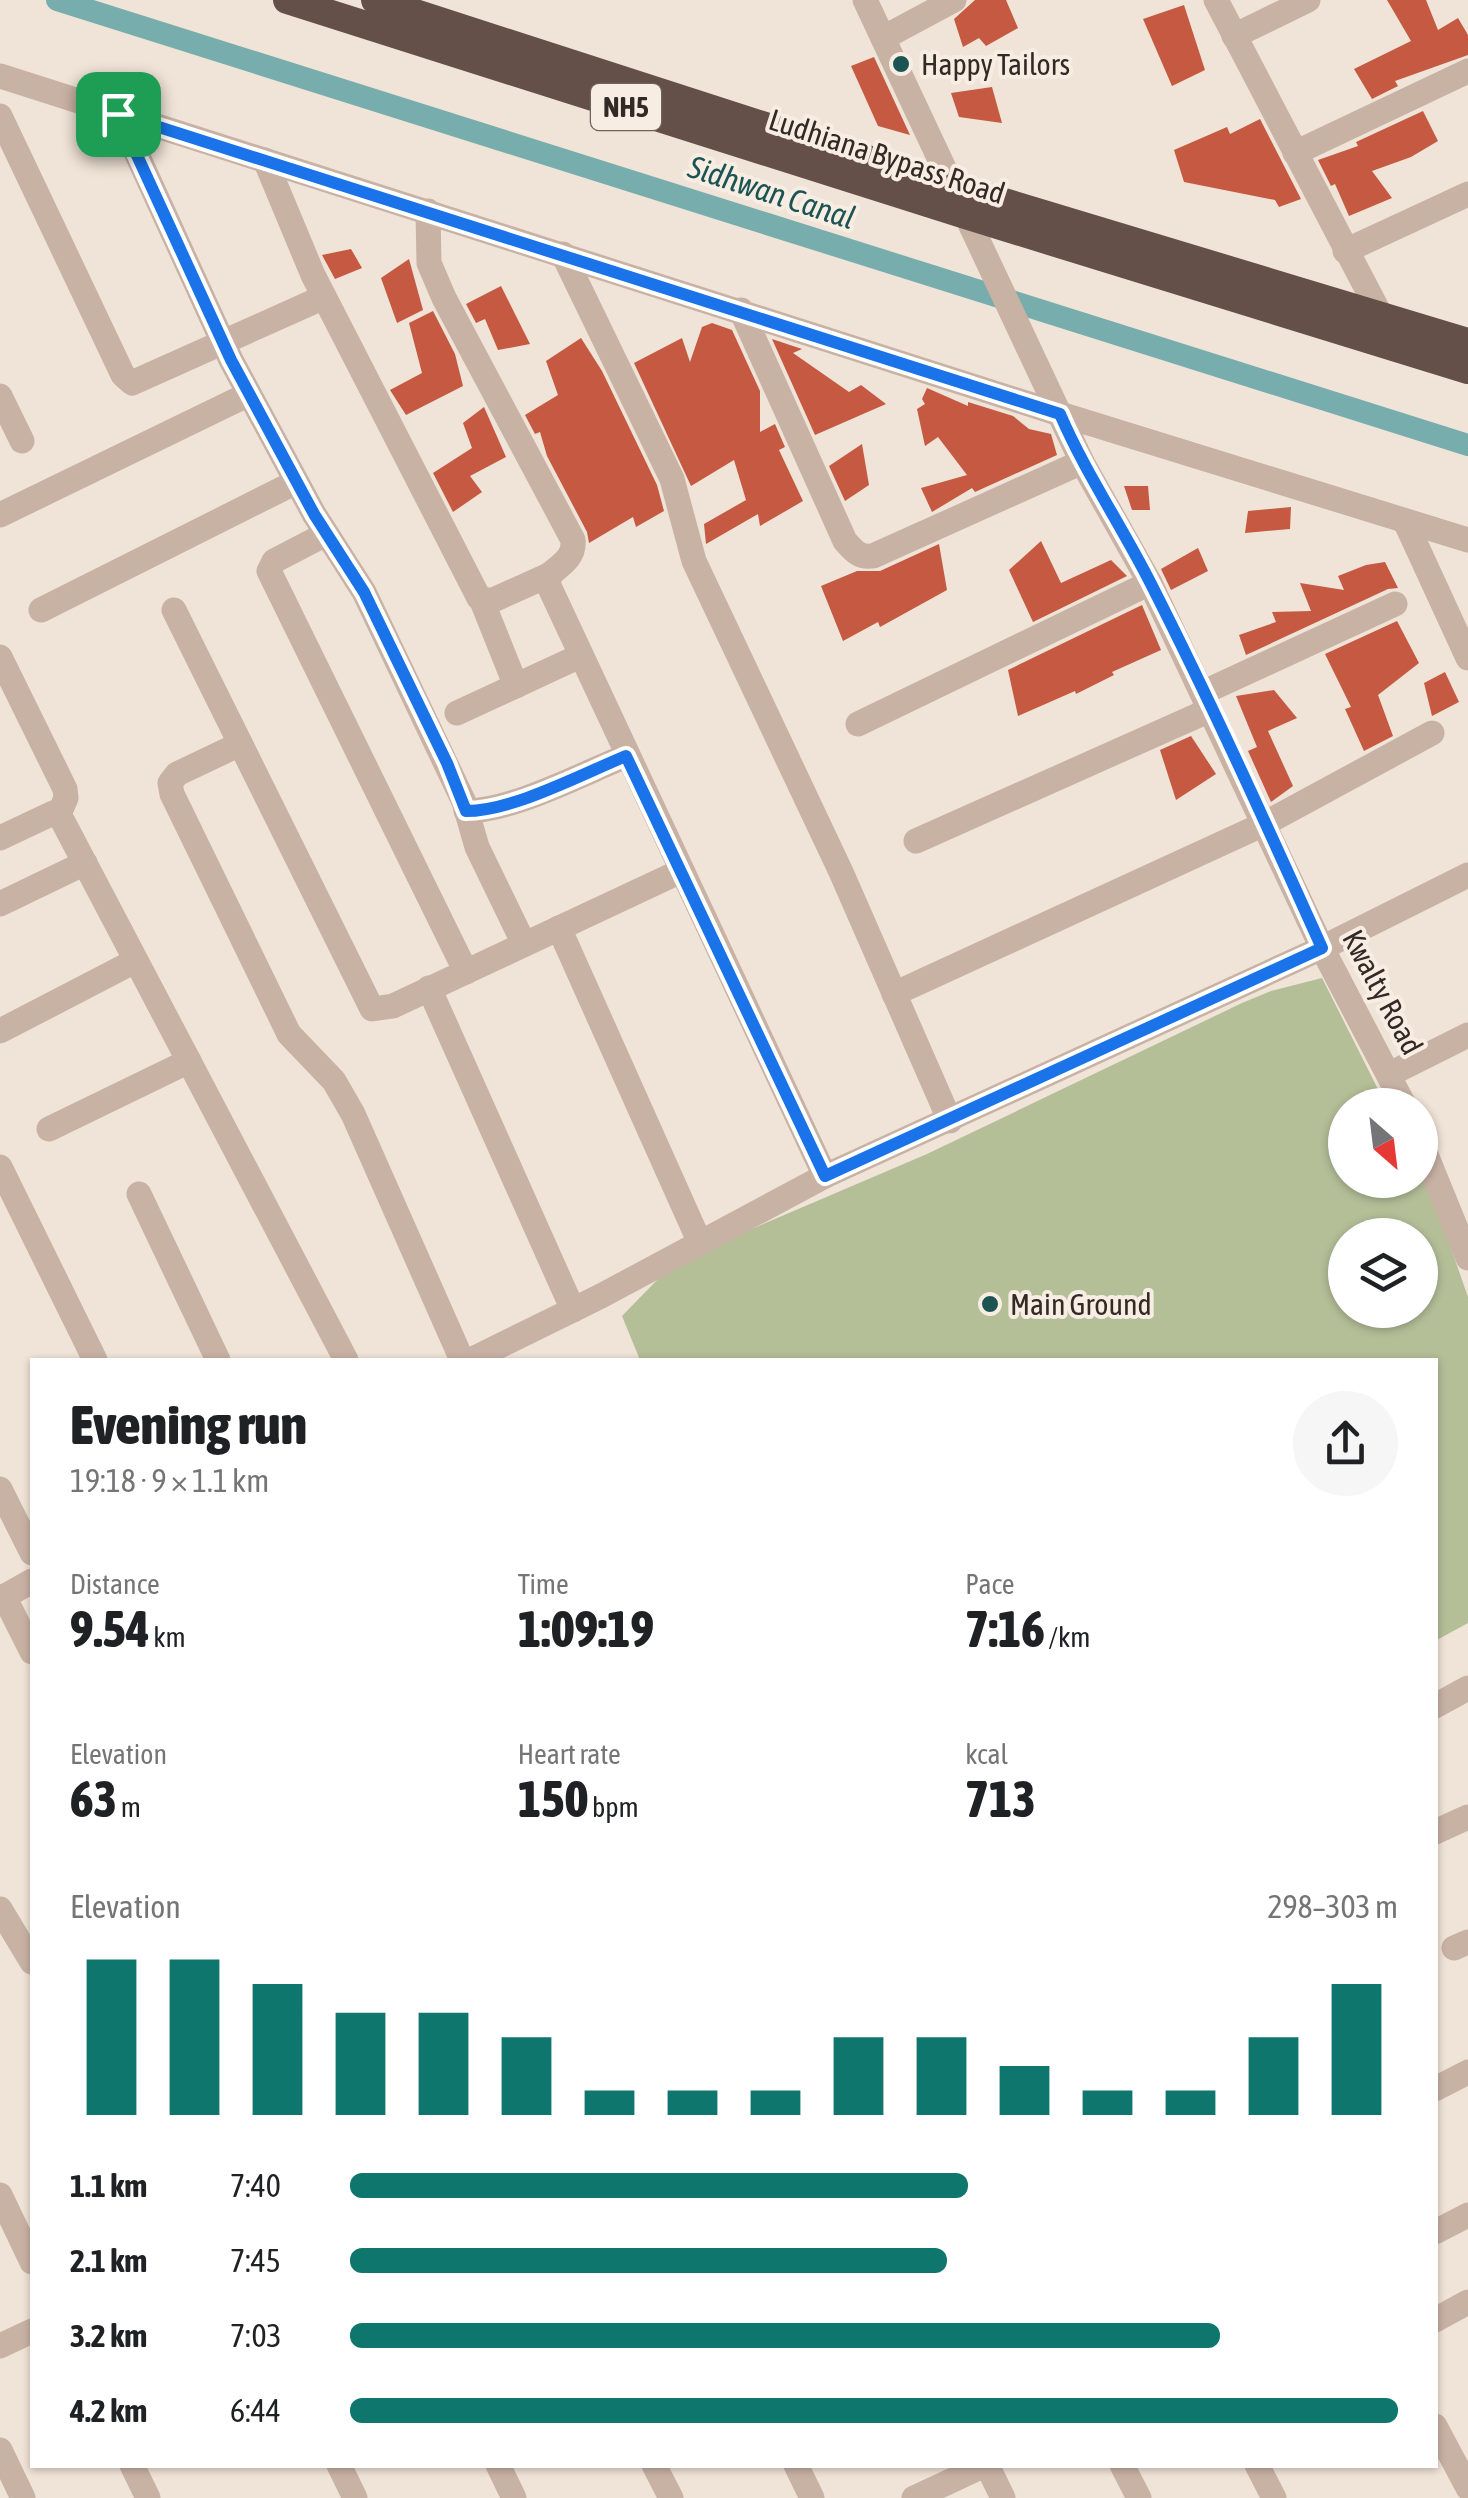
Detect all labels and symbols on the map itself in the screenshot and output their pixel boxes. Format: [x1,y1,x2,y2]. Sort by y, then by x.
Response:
place label: Happy Tailors [921,47,1070,81]
marker: Happy Tailors [890,53,912,75]
pin [76,72,161,157]
road number: NH5 [591,84,661,130]
street label: Ludhiana Bypass Road [765,102,1009,210]
water label: Sidhwan Canal [683,147,860,236]
street label: Kwalty Road [1336,924,1430,1060]
north arrow [1328,1088,1438,1198]
place label: Main Ground [1010,1287,1152,1321]
marker: Main Ground [979,1293,1001,1315]

